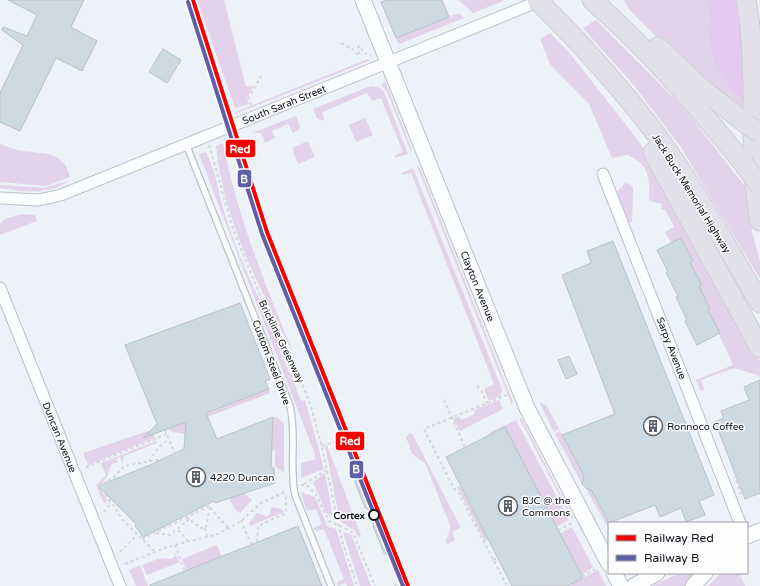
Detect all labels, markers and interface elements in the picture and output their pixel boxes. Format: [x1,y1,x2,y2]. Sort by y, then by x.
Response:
street label: South Sarah Street [241,83,328,127]
street label: Jack Buck Memorial Highway [649,132,733,256]
line badge: Red [225,139,256,158]
text: Red [230,143,251,156]
line badge: B [237,169,252,188]
text: B [240,173,248,186]
street label: Clayton Avenue [457,249,497,324]
street label: Brickline Greenway [256,298,307,385]
street label: Sarpy Avenue [654,316,689,381]
street label: Custom Steel Drive [249,318,293,407]
street label: Duncan Avenue [39,400,79,475]
building icon: Ronnoco Coffee [642,415,664,437]
place label: Ronnoco Coffee [667,421,744,433]
line badge: Red [335,431,365,451]
text: Red [340,435,361,448]
line badge: B [349,460,364,479]
text: B [352,463,360,476]
building icon: 4220 Duncan [185,466,207,488]
place label: 4220 Duncan [210,472,274,484]
building icon: BJC @ the Commons [497,495,519,517]
place label: BJC @ the Commons [522,495,571,519]
marker: Cortex [368,509,380,521]
place label: Cortex [334,510,366,522]
legend [608,522,748,574]
text: Railway Red [644,531,714,545]
text: Railway B [644,551,699,565]

